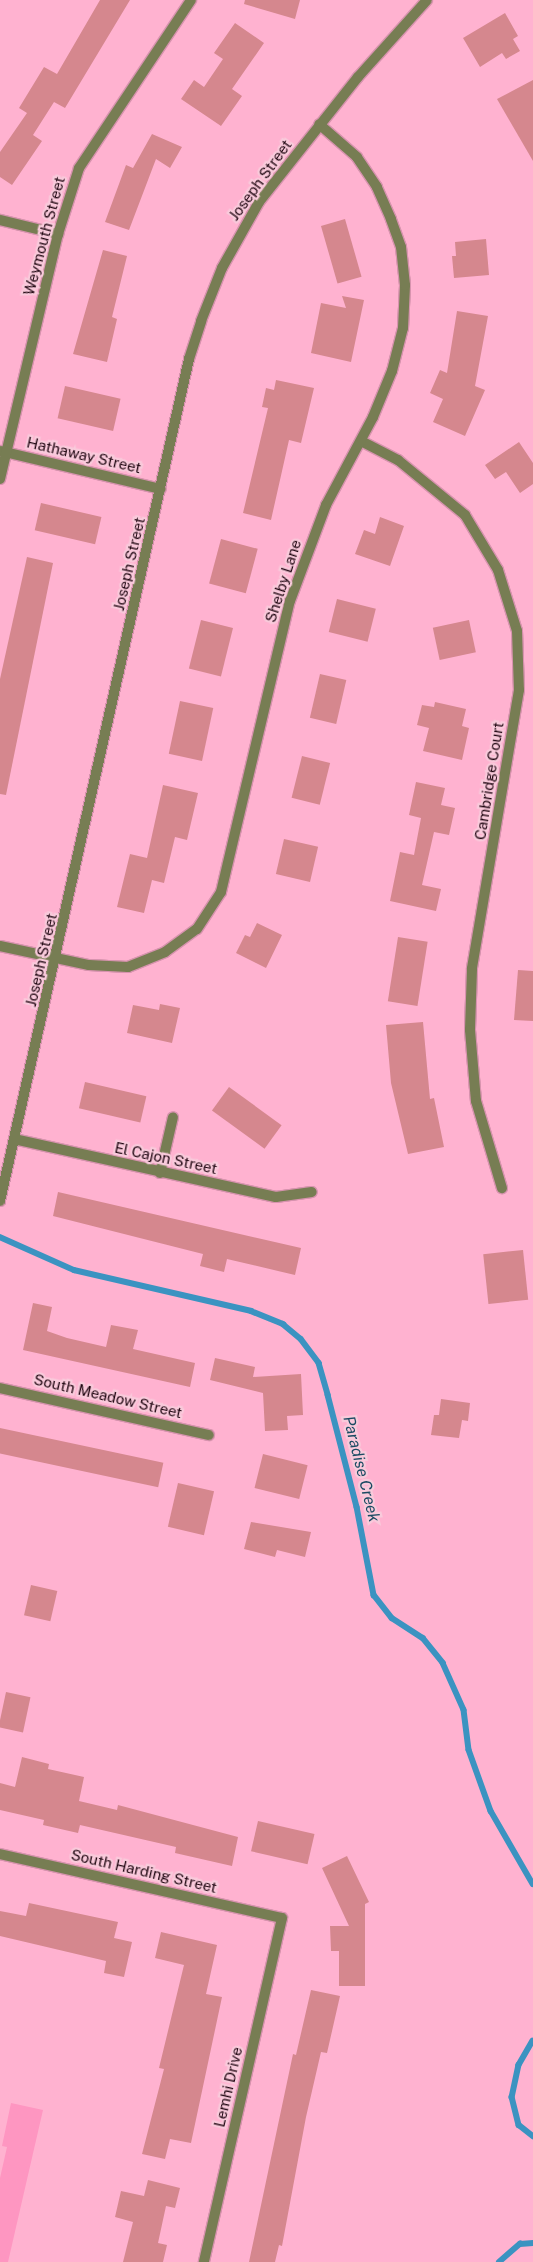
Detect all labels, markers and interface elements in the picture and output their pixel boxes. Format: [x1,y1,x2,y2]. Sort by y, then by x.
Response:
street label: Joseph Street [225,136,295,224]
street label: Weymouth Street [20,175,68,297]
street label: Hathaway Street [25,433,143,477]
street label: Joseph Street [110,516,148,612]
street label: Shelby Lane [261,537,305,625]
street label: Cambridge Court [471,721,507,841]
street label: Joseph Street [22,912,60,1008]
street label: El Cajon Street [113,1138,219,1178]
street label: South Meadow Street [32,1370,184,1422]
water label: Paradise Creek [339,1414,383,1524]
street label: South Harding Street [69,1845,219,1897]
street label: Lemhi Drive [210,2045,246,2129]

